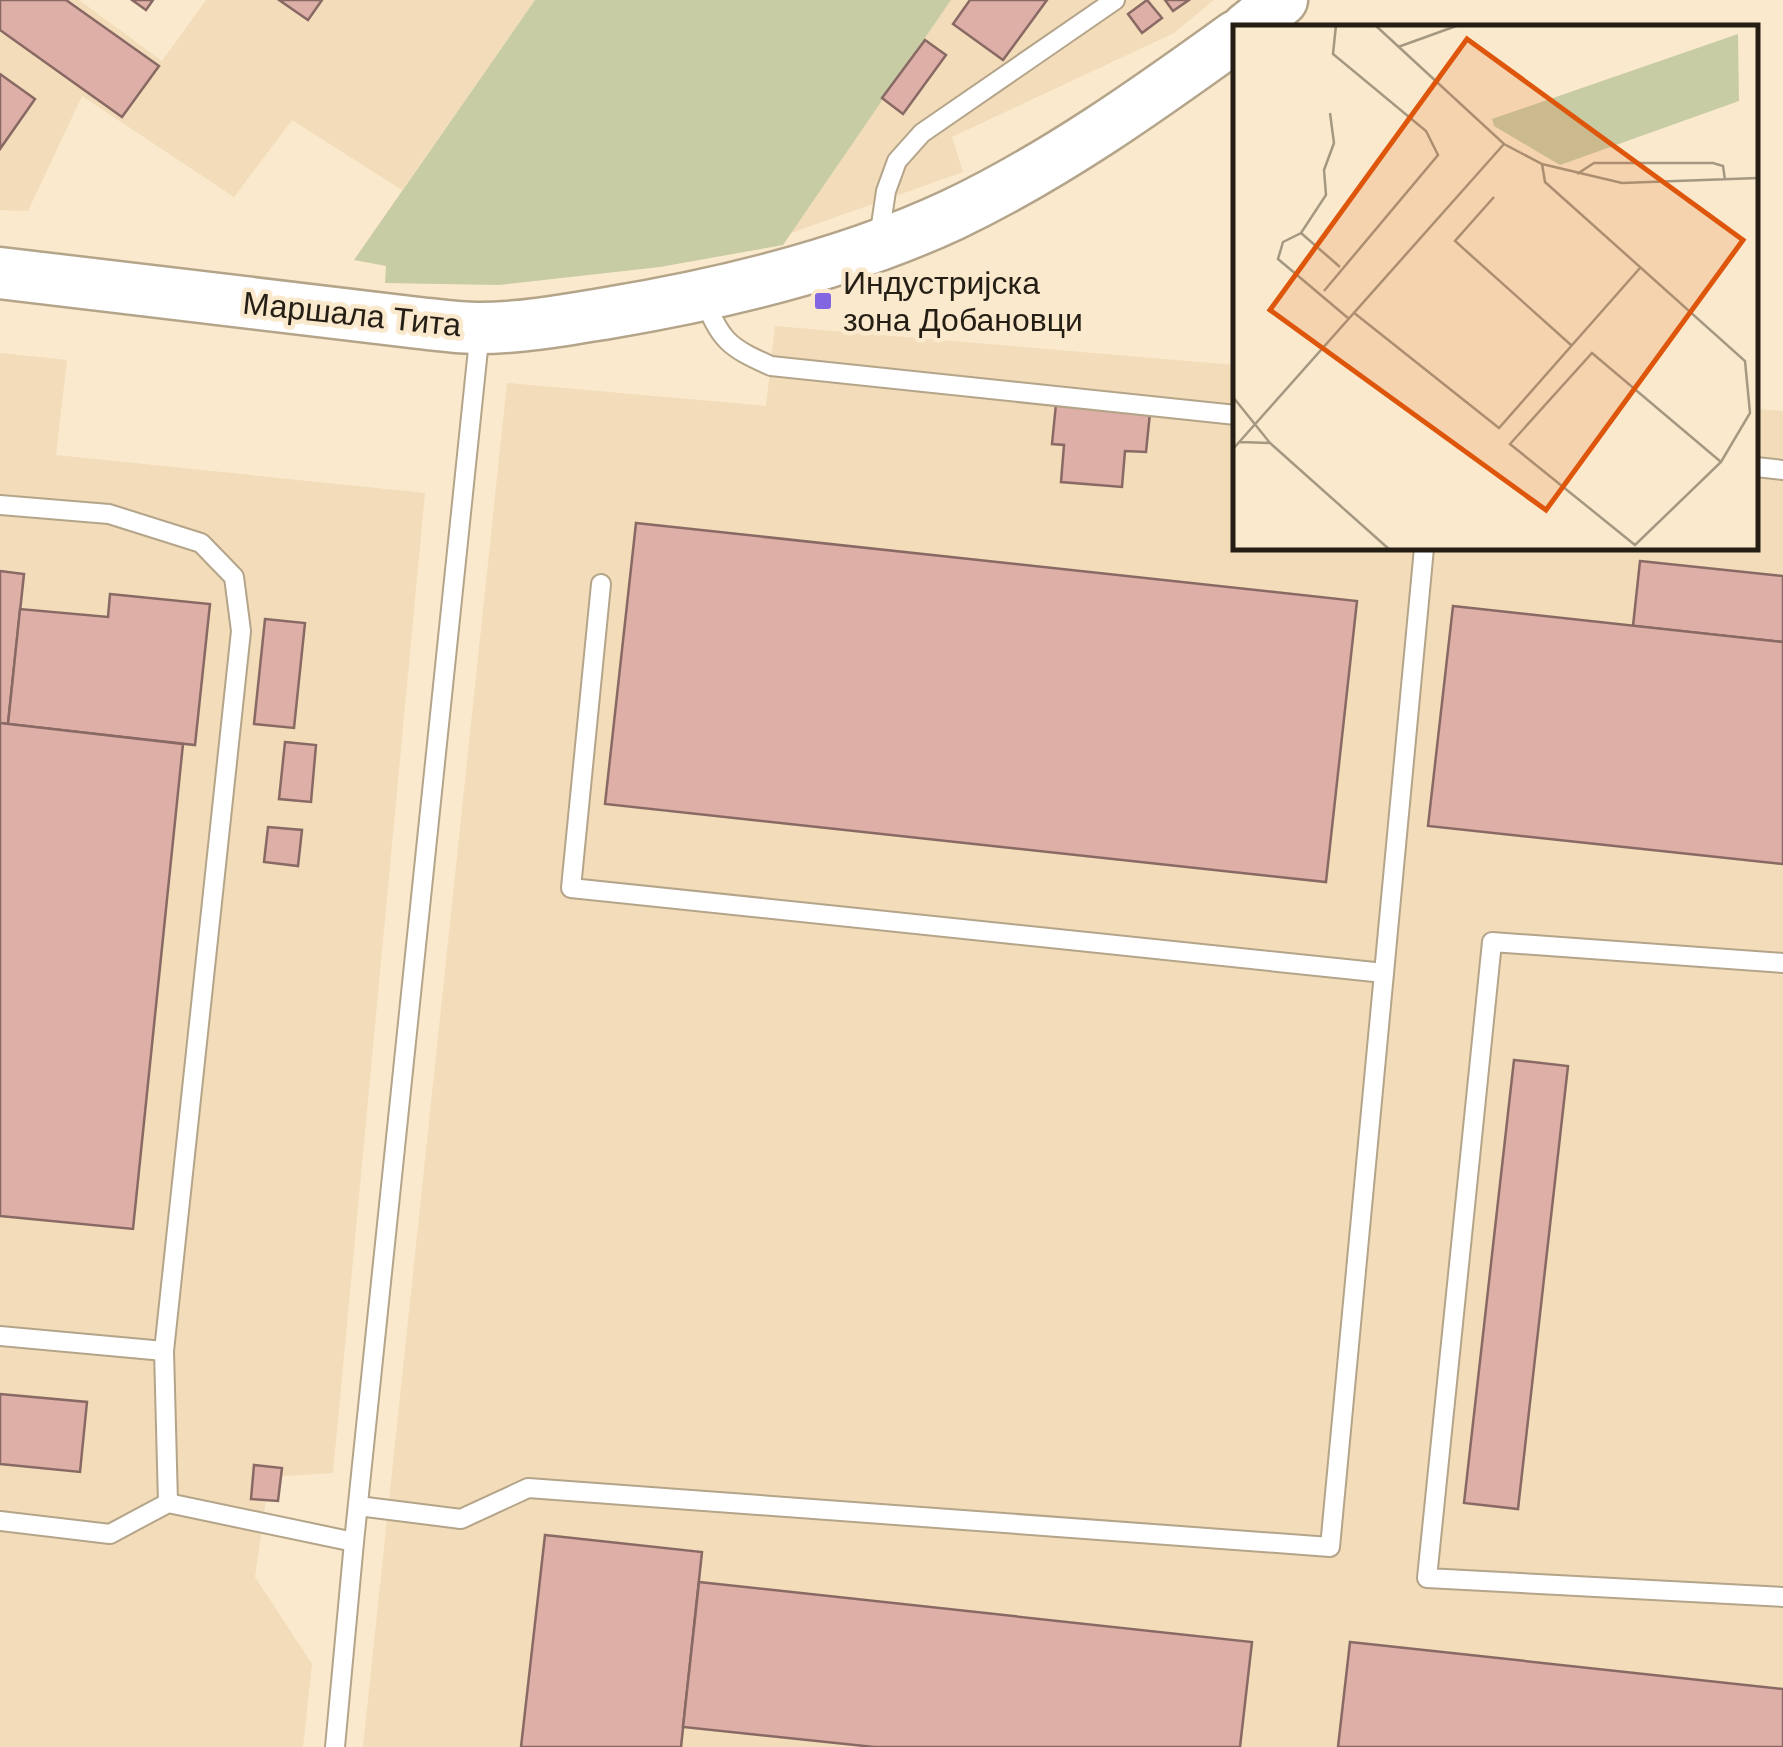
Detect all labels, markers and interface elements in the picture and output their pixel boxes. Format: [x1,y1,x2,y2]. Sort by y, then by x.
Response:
inset map [1233,25,1758,550]
place label: Индустријска зона Добановци [843,262,1083,341]
street label: Маршала Тита [241,282,463,346]
marker: Индустријска зона Добановци [812,290,834,312]

